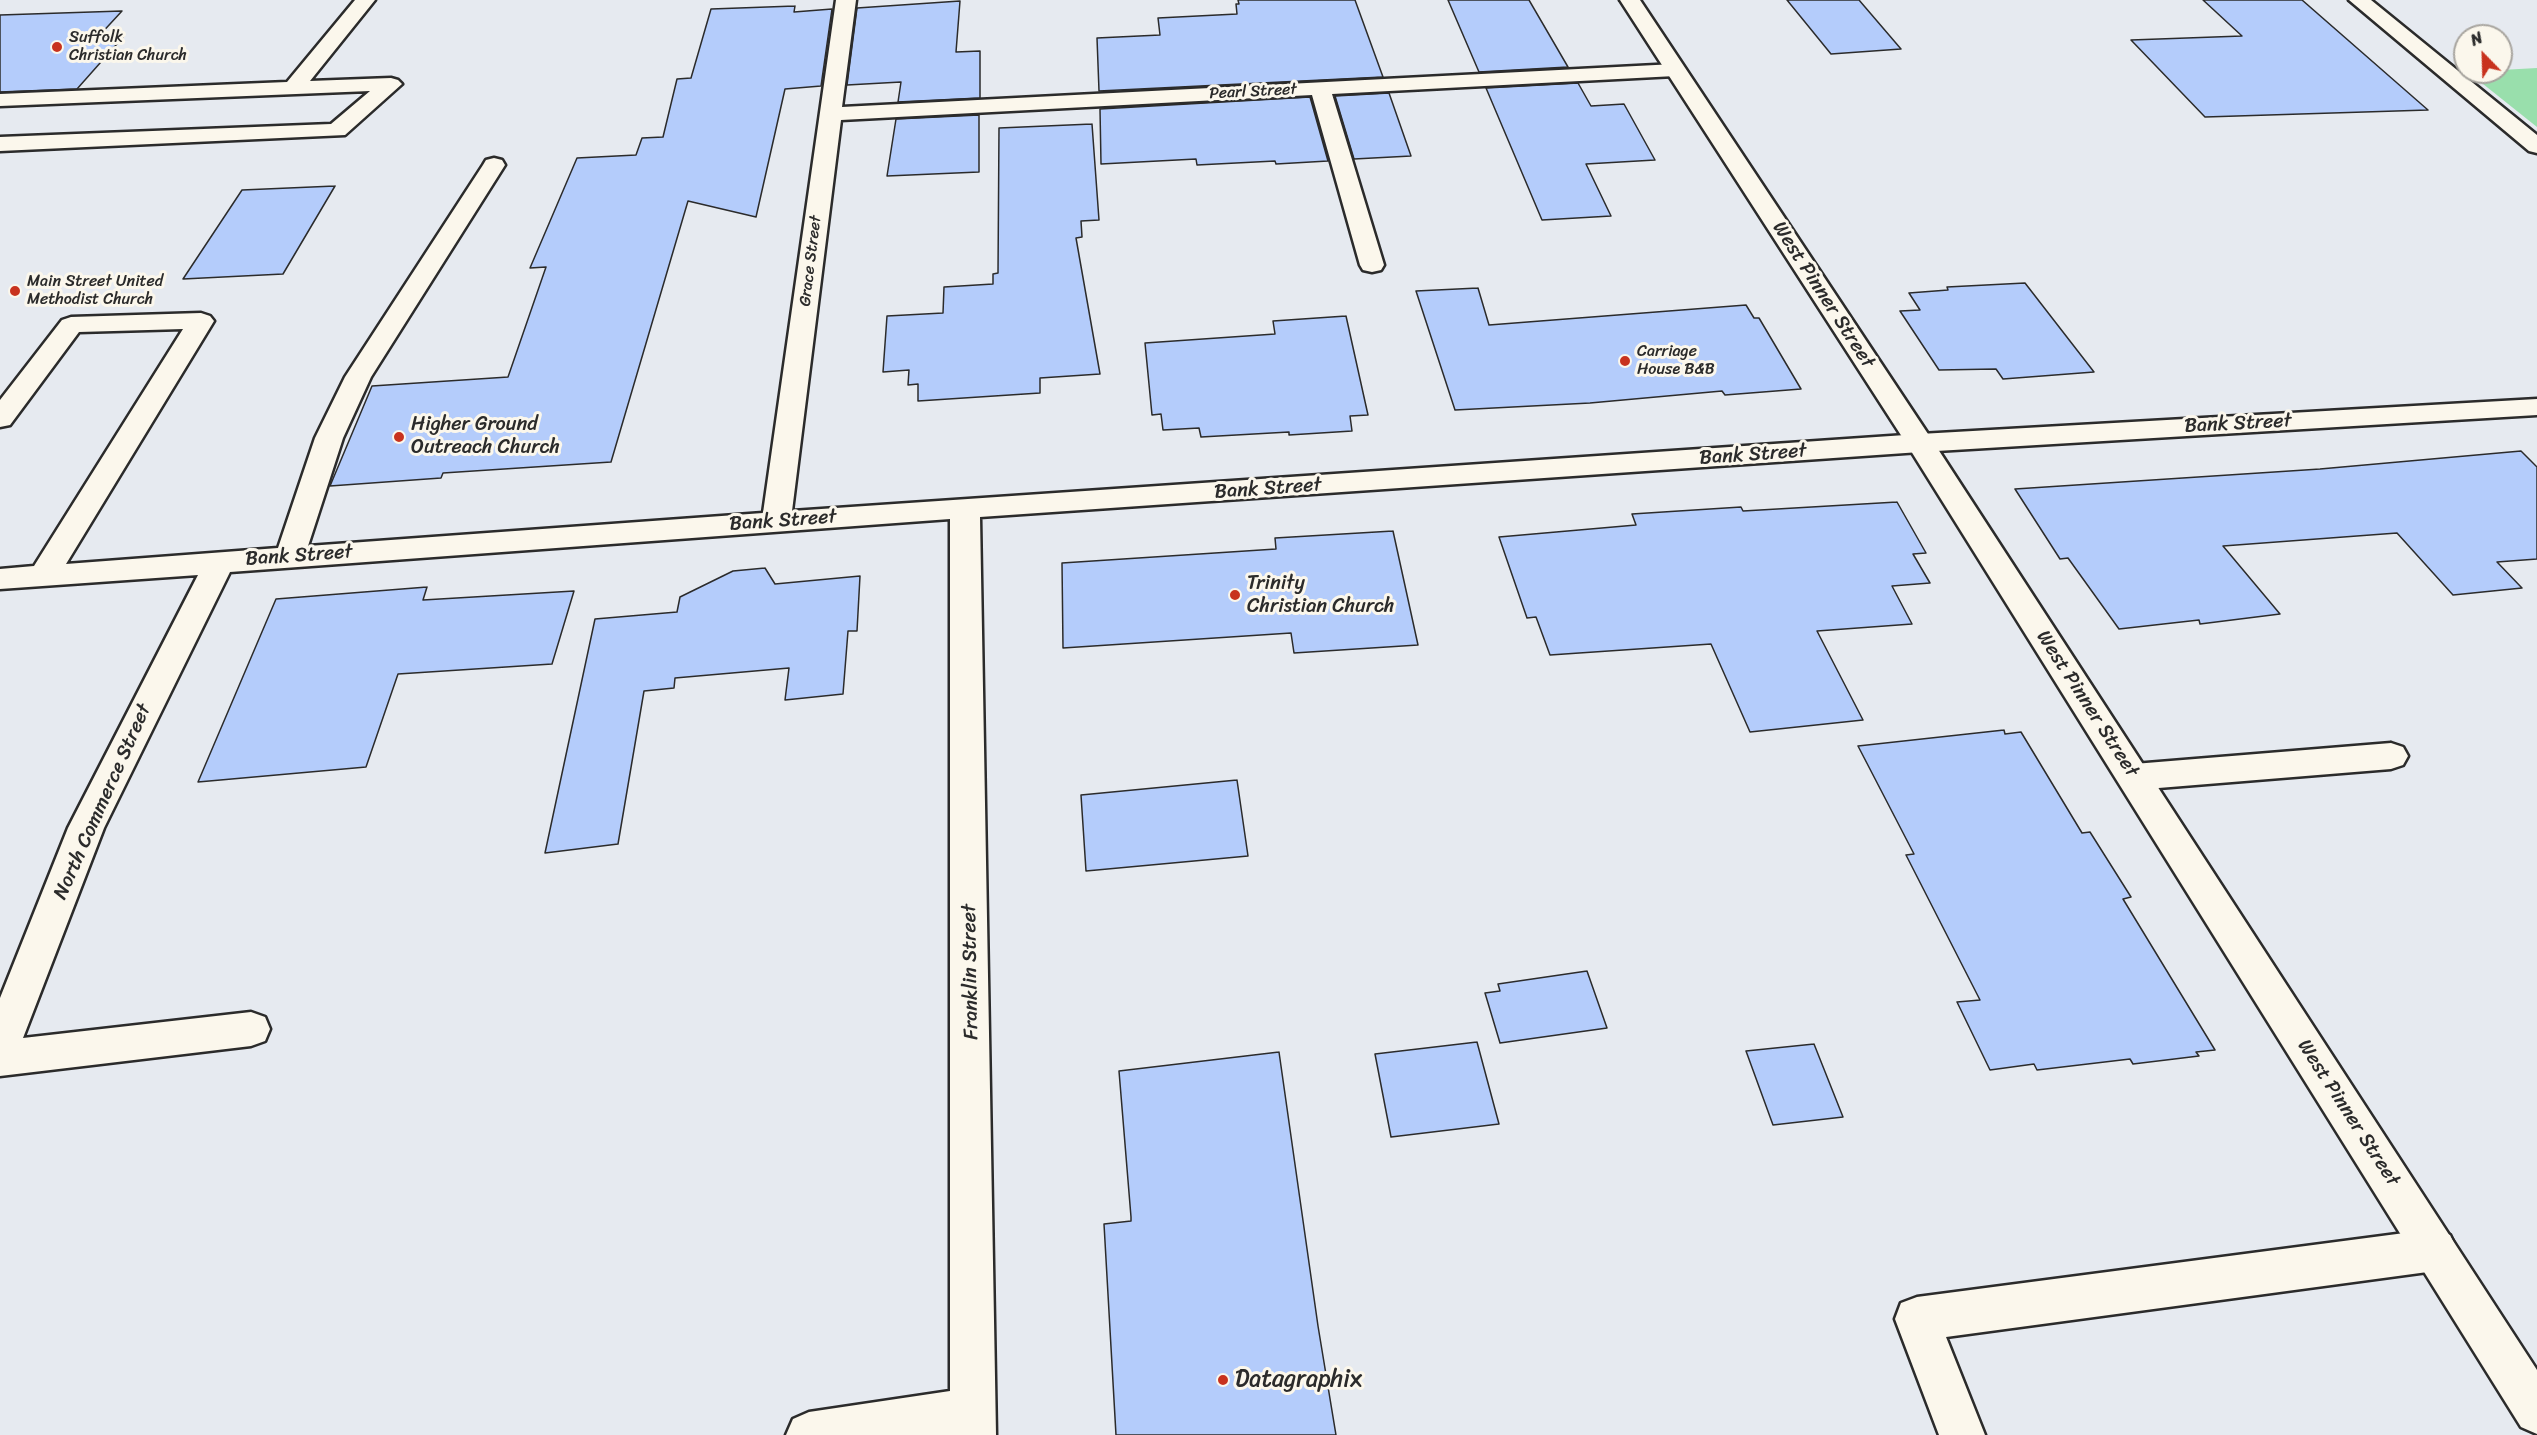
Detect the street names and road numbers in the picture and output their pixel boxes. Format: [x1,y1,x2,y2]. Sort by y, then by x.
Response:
street label: Pearl Street [1209,80,1297,104]
street label: Grace Street [796,214,826,308]
street label: West Pinner Street [1767,217,1879,373]
street label: Bank Street [2184,409,2292,439]
street label: Bank Street [1699,439,1807,471]
street label: Bank Street [1214,473,1322,505]
street label: Bank Street [729,505,837,537]
street label: Bank Street [245,540,353,572]
street label: West Pinner Street [2031,626,2143,782]
street label: North Commerce Street [49,701,157,903]
street label: Franklin Street [958,904,984,1040]
street label: West Pinner Street [2292,1035,2404,1191]

